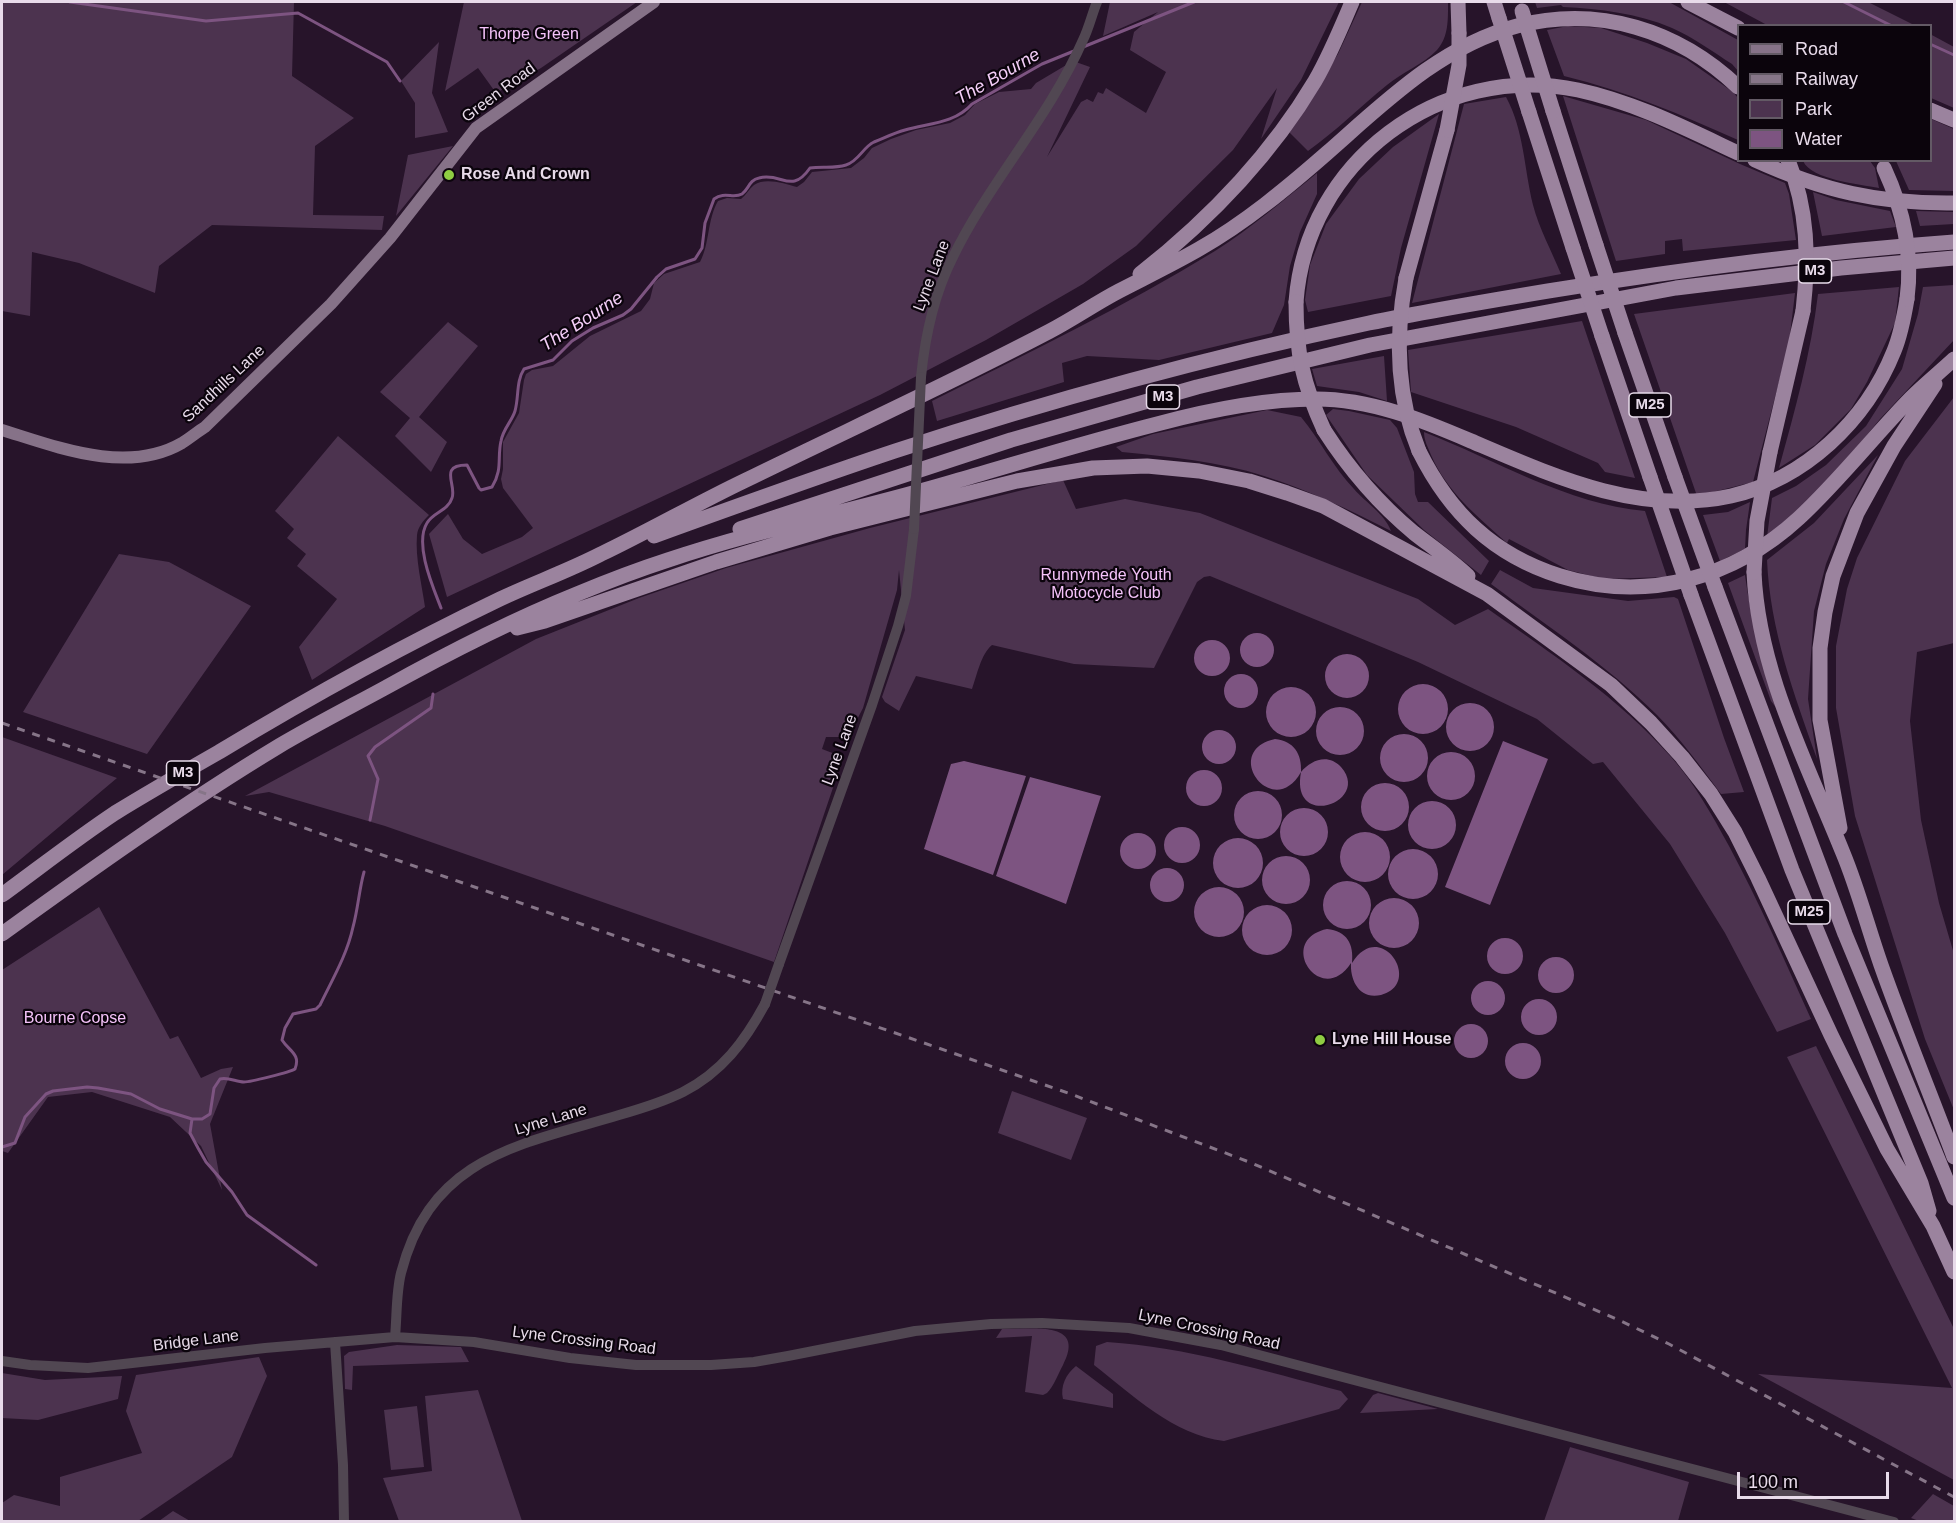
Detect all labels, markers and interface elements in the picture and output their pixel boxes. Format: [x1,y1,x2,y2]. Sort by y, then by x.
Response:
legend [1737,24,1932,162]
park label: Thorpe Green [479,25,579,45]
text: Road [1795,39,1838,59]
water label: The Bourne [952,44,1044,110]
street label: Green Road [458,59,540,127]
text: Railway [1795,69,1858,89]
text: Park [1795,99,1832,119]
text: Water [1795,129,1842,149]
place label: Rose And Crown [461,165,590,185]
marker: Rose And Crown [442,168,456,182]
street label: Lyne Lane [910,238,954,314]
road number: M3 [1798,259,1832,283]
water label: The Bourne [537,287,627,357]
street label: Sandhills Lane [179,341,269,427]
road number: M3 [1146,385,1180,409]
road number: M25 [1629,393,1671,417]
park label: Runnymede Youth Motocycle Club [1040,566,1172,604]
street label: Lyne Lane [818,712,862,788]
road number: M3 [166,761,200,785]
road number: M25 [1788,900,1830,924]
park label: Bourne Copse [24,1009,126,1029]
place label: Lyne Hill House [1332,1030,1451,1050]
marker: Lyne Hill House [1313,1033,1327,1047]
street label: Lyne Lane [513,1100,589,1140]
street label: Lyne Crossing Road [1136,1306,1282,1354]
street label: Lyne Crossing Road [511,1323,657,1359]
street label: Bridge Lane [152,1326,240,1356]
scale bar [1740,1460,1892,1498]
text: 100 m [1748,1472,1798,1492]

